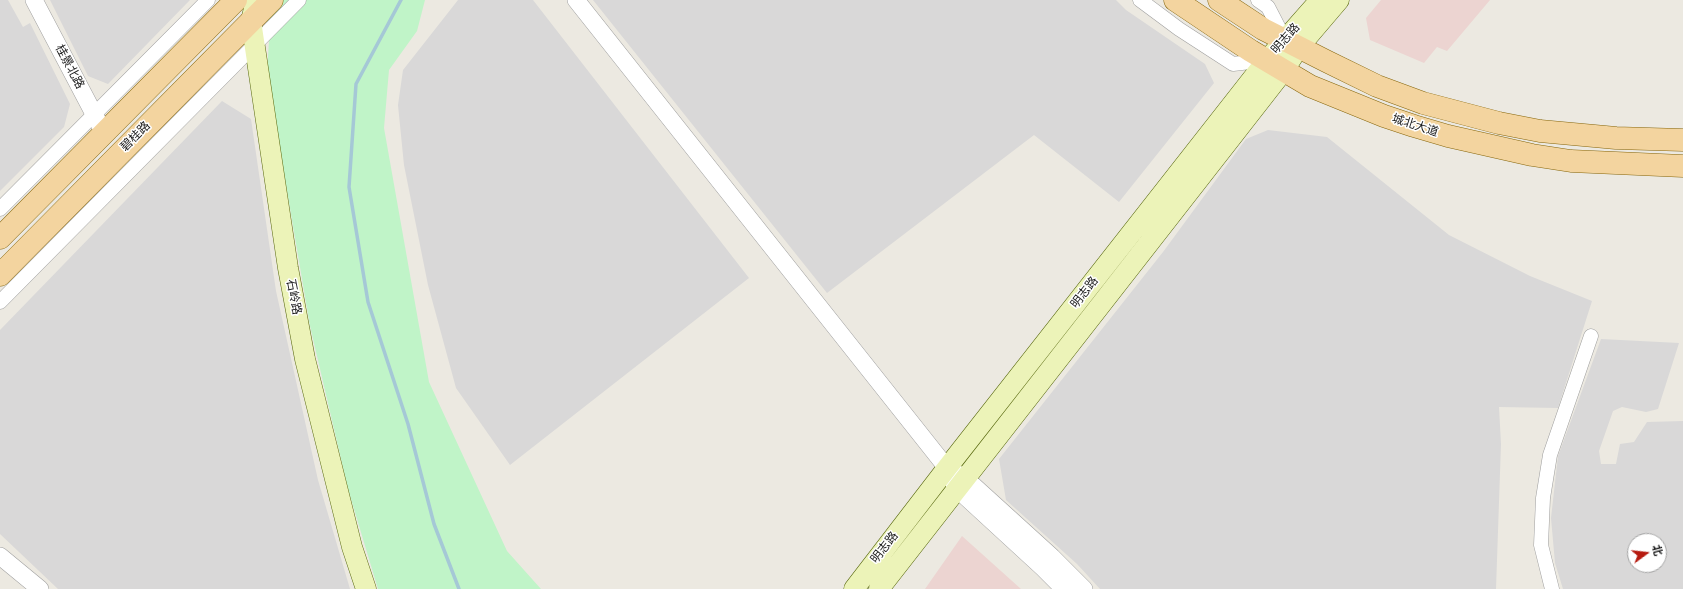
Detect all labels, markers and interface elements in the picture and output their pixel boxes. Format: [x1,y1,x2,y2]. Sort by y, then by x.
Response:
street label: 明志路 [1269,21,1303,57]
street label: 桂景北路 [51,42,87,92]
street label: 城北大道 [1390,112,1440,140]
street label: 碧桂路 [118,119,154,155]
street label: 明志路 [1068,274,1102,312]
street label: 石岭路 [282,278,304,316]
street label: 明志路 [868,529,902,567]
north arrow [1627,533,1667,573]
text: 北 [1648,543,1667,558]

